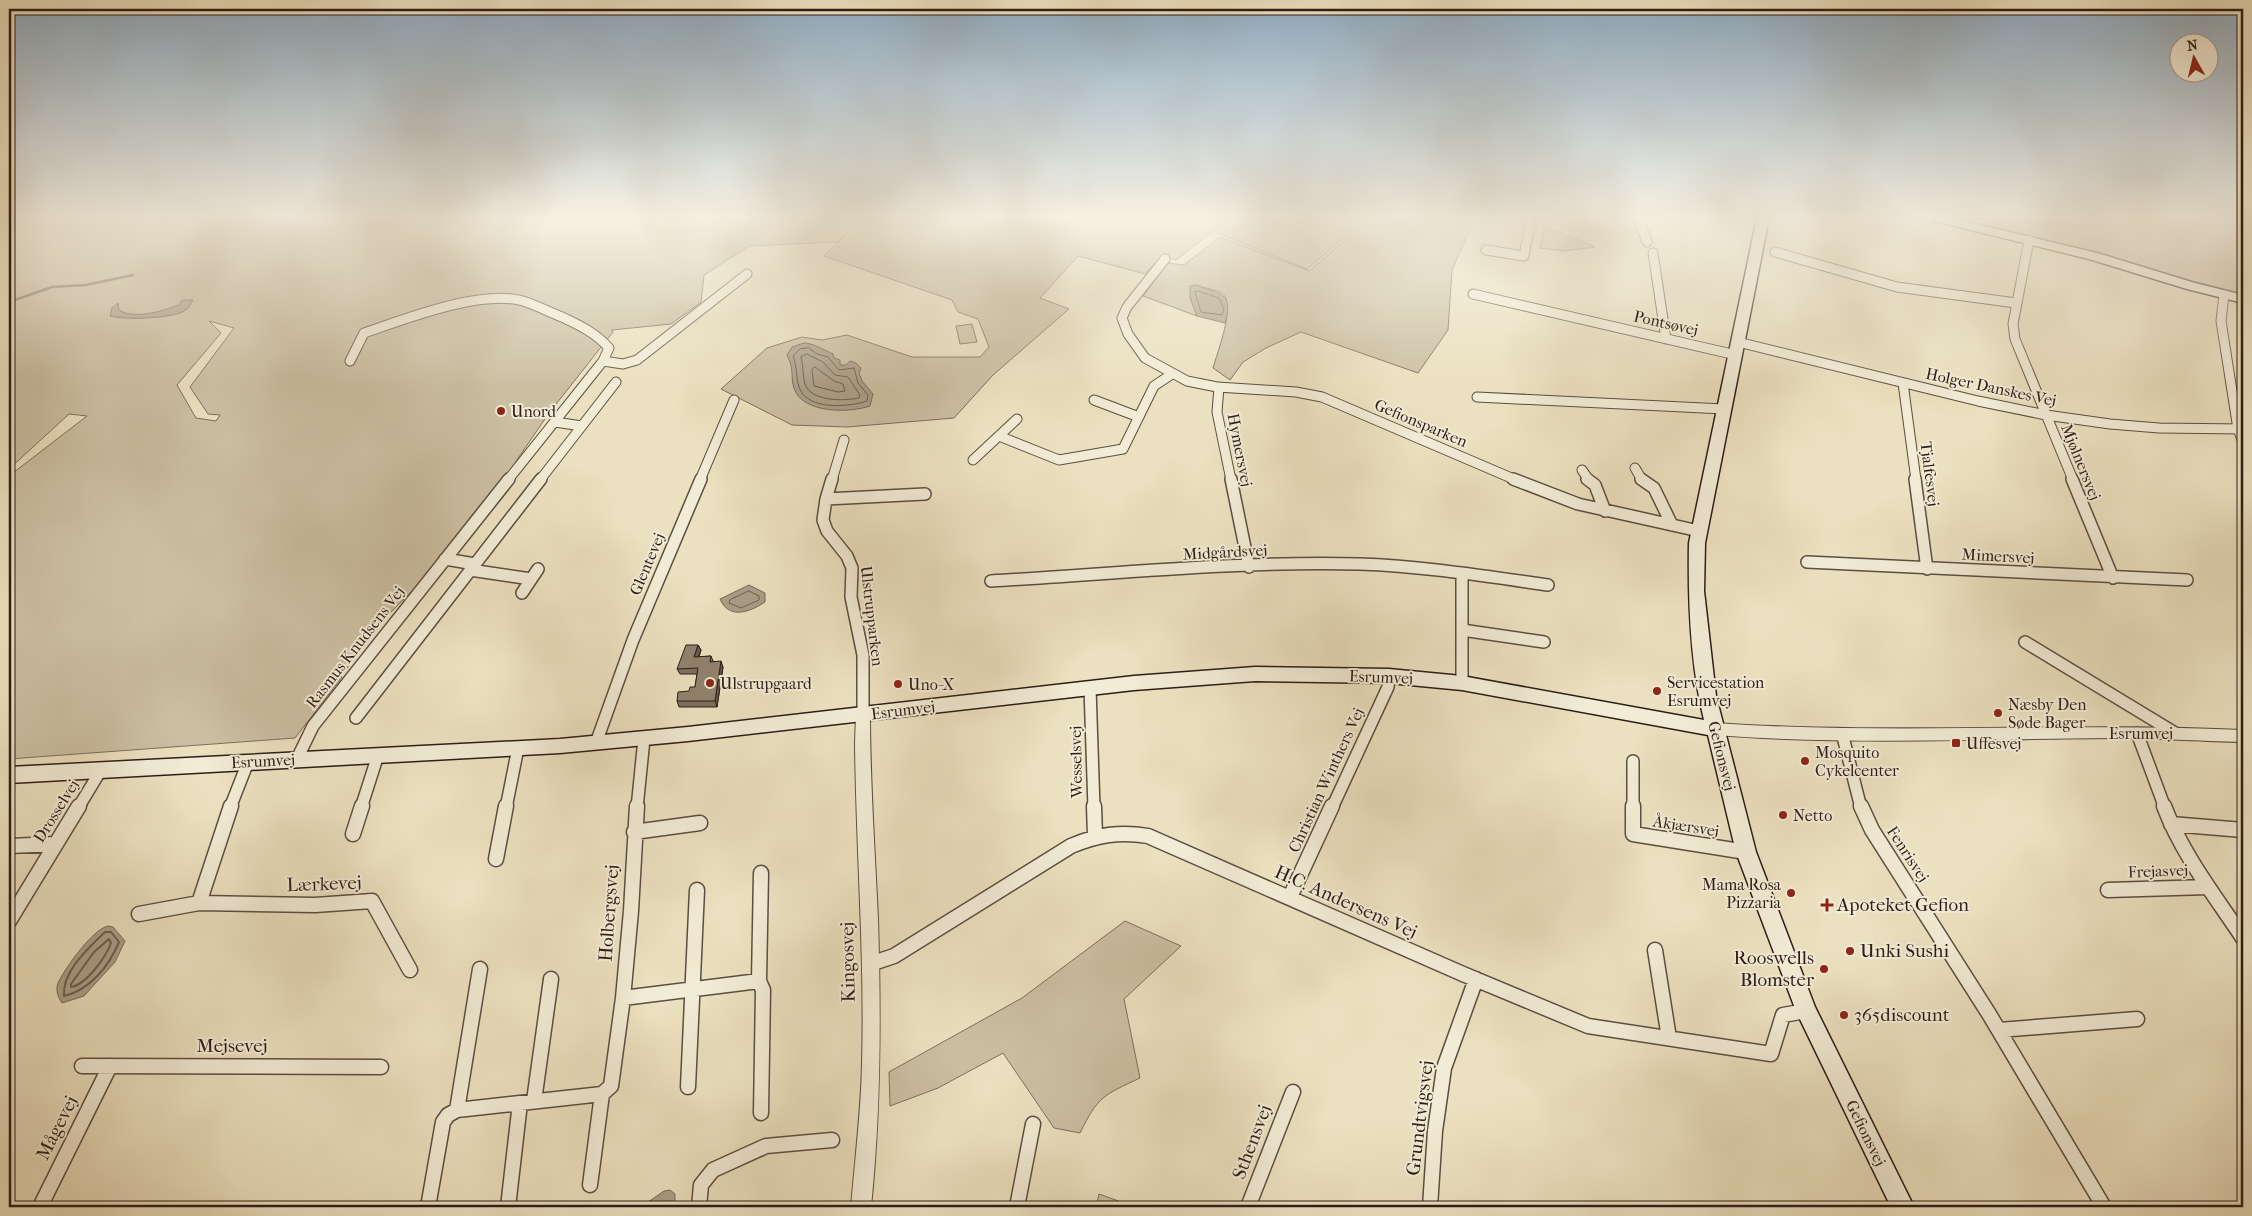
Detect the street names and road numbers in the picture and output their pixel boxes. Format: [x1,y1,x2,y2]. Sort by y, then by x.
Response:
street label: Pontsøvej [1632,306,1700,340]
street label: Holger Danskes Vej [1924,364,2058,410]
street label: Gefionsparken [1372,395,1471,451]
street label: Hymersvej [1224,412,1256,488]
street label: Mjølnersvej [2057,421,2105,503]
street label: Tjalfesvej [1917,440,1943,508]
street label: Glentevej [625,530,669,598]
street label: Midgårdsvej [1182,540,1268,564]
street label: Mimersvej [1961,545,2035,567]
street label: Ulstrupparken [856,565,888,668]
street label: Rasmus Knudsens Vej [302,582,408,712]
street label: Esrumvej [1349,666,1413,688]
street label: Esrumvej [870,697,936,723]
street label: Christian Winthers Vej [1284,705,1368,855]
street label: Gefionsvej [1704,719,1740,793]
street label: Esrumvej [2109,724,2173,743]
street label: Wesselsvej [1066,726,1086,799]
street label: Esrumvej [230,750,296,772]
street label: Drosselvej [29,776,83,846]
street label: Åkjærsvej [1651,810,1721,841]
street label: Fenrisvej [1883,822,1933,886]
street label: Frejasvej [2128,860,2188,882]
street label: H.C. Andersens Vej [1271,861,1421,943]
street label: Holbergsvej [595,864,623,962]
street label: Lærkevej [286,872,362,896]
street label: Kingosvej [836,922,860,1002]
street label: Mejsevej [196,1035,268,1057]
street label: Grundtvigsvej [1402,1059,1438,1177]
street label: Mågevej [32,1092,82,1164]
street label: Gefionsvej [1842,1097,1890,1169]
street label: Sthensvej [1228,1102,1276,1182]

